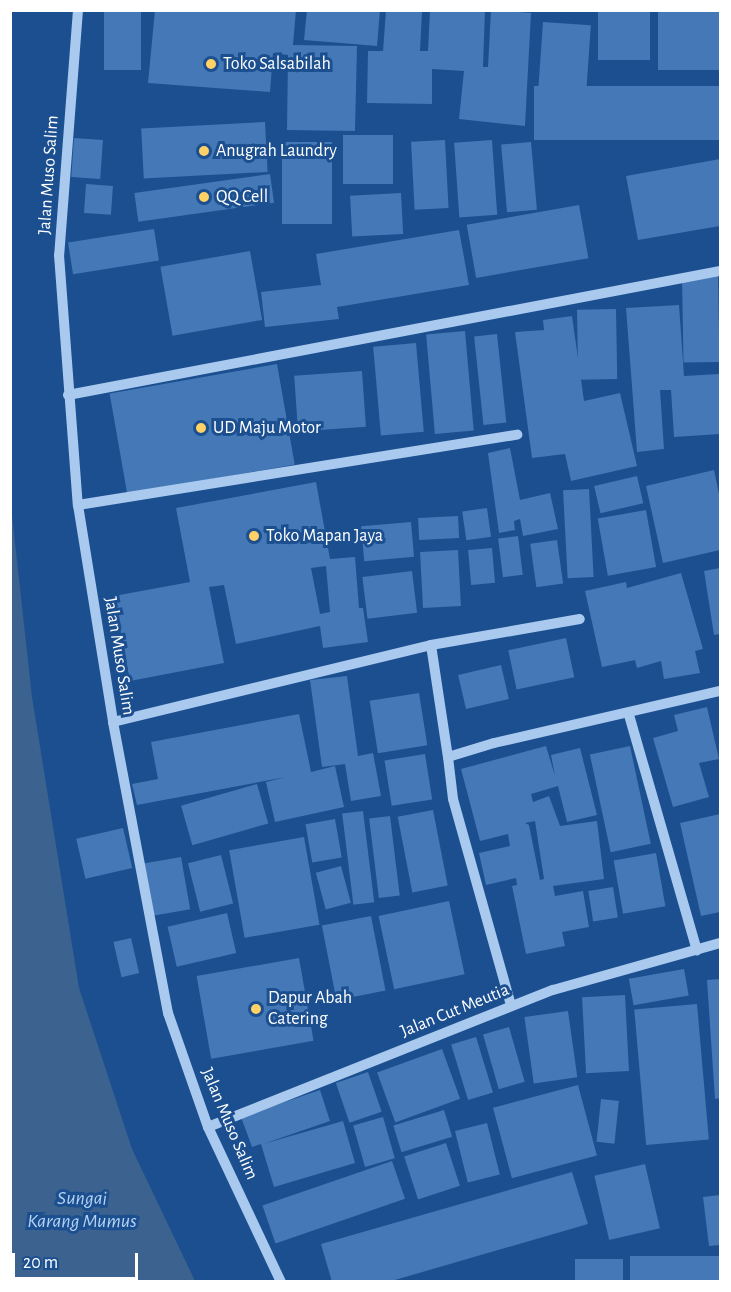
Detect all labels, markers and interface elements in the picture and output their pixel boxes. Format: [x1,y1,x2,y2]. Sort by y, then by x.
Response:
place label: Toko Salsabilah [223,53,331,75]
marker: Toko Salsabilah [204,57,218,71]
street label: Jalan Muso Salim [34,115,64,235]
place label: Anugrah Laundry [216,140,337,162]
marker: Anugrah Laundry [197,144,211,158]
place label: QQ Cell [216,186,268,208]
marker: QQ Cell [197,190,211,204]
place label: UD Maju Motor [213,417,321,439]
marker: UD Maju Motor [194,421,208,435]
place label: Toko Mapan Jaya [266,525,383,547]
marker: Toko Mapan Jaya [247,529,261,543]
street label: Jalan Muso Salim [99,595,139,717]
street label: Jalan Cut Meutia [398,979,512,1043]
place label: Dapur Abah Catering [268,988,352,1030]
marker: Dapur Abah Catering [249,1002,263,1016]
street label: Jalan Muso Salim [196,1065,262,1183]
water label: Sungai Karang Mumus [27,1186,137,1233]
scale bar [15,1241,141,1279]
text: 20 m [23,1254,58,1272]

